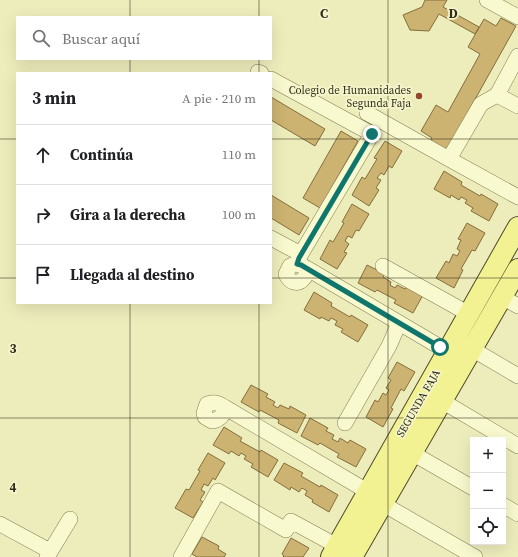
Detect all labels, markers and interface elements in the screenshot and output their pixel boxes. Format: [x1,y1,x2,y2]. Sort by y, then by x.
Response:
text: C [320,5,328,22]
text: D [448,5,458,22]
search box [16,16,272,60]
icon: search [30,27,52,49]
text: Buscar aquí [62,28,140,49]
place label: Colegio de Humanidades Segunda Faja [289,83,411,111]
text: 3 min [32,86,76,110]
text: A pie · 210 m [182,90,256,107]
marker: Colegio de Humanidades Segunda Faja [414,91,424,101]
route end [363,125,381,143]
icon: ahead [32,144,54,166]
text: Continúa [70,144,133,165]
text: 110 m [222,146,256,163]
icon: right [32,204,54,226]
text: Gira a la derecha [70,204,185,225]
text: 100 m [222,206,256,223]
icon: arrive [32,264,54,286]
text: Llegada al destino [70,264,195,285]
route start [431,338,449,356]
text: 3 [9,340,17,357]
street label: SEGUNDA FAJA [393,366,444,440]
map controls [470,437,506,545]
button: + [470,437,506,473]
button: − [470,473,506,509]
text: 4 [9,479,17,496]
button: locate [470,509,506,545]

